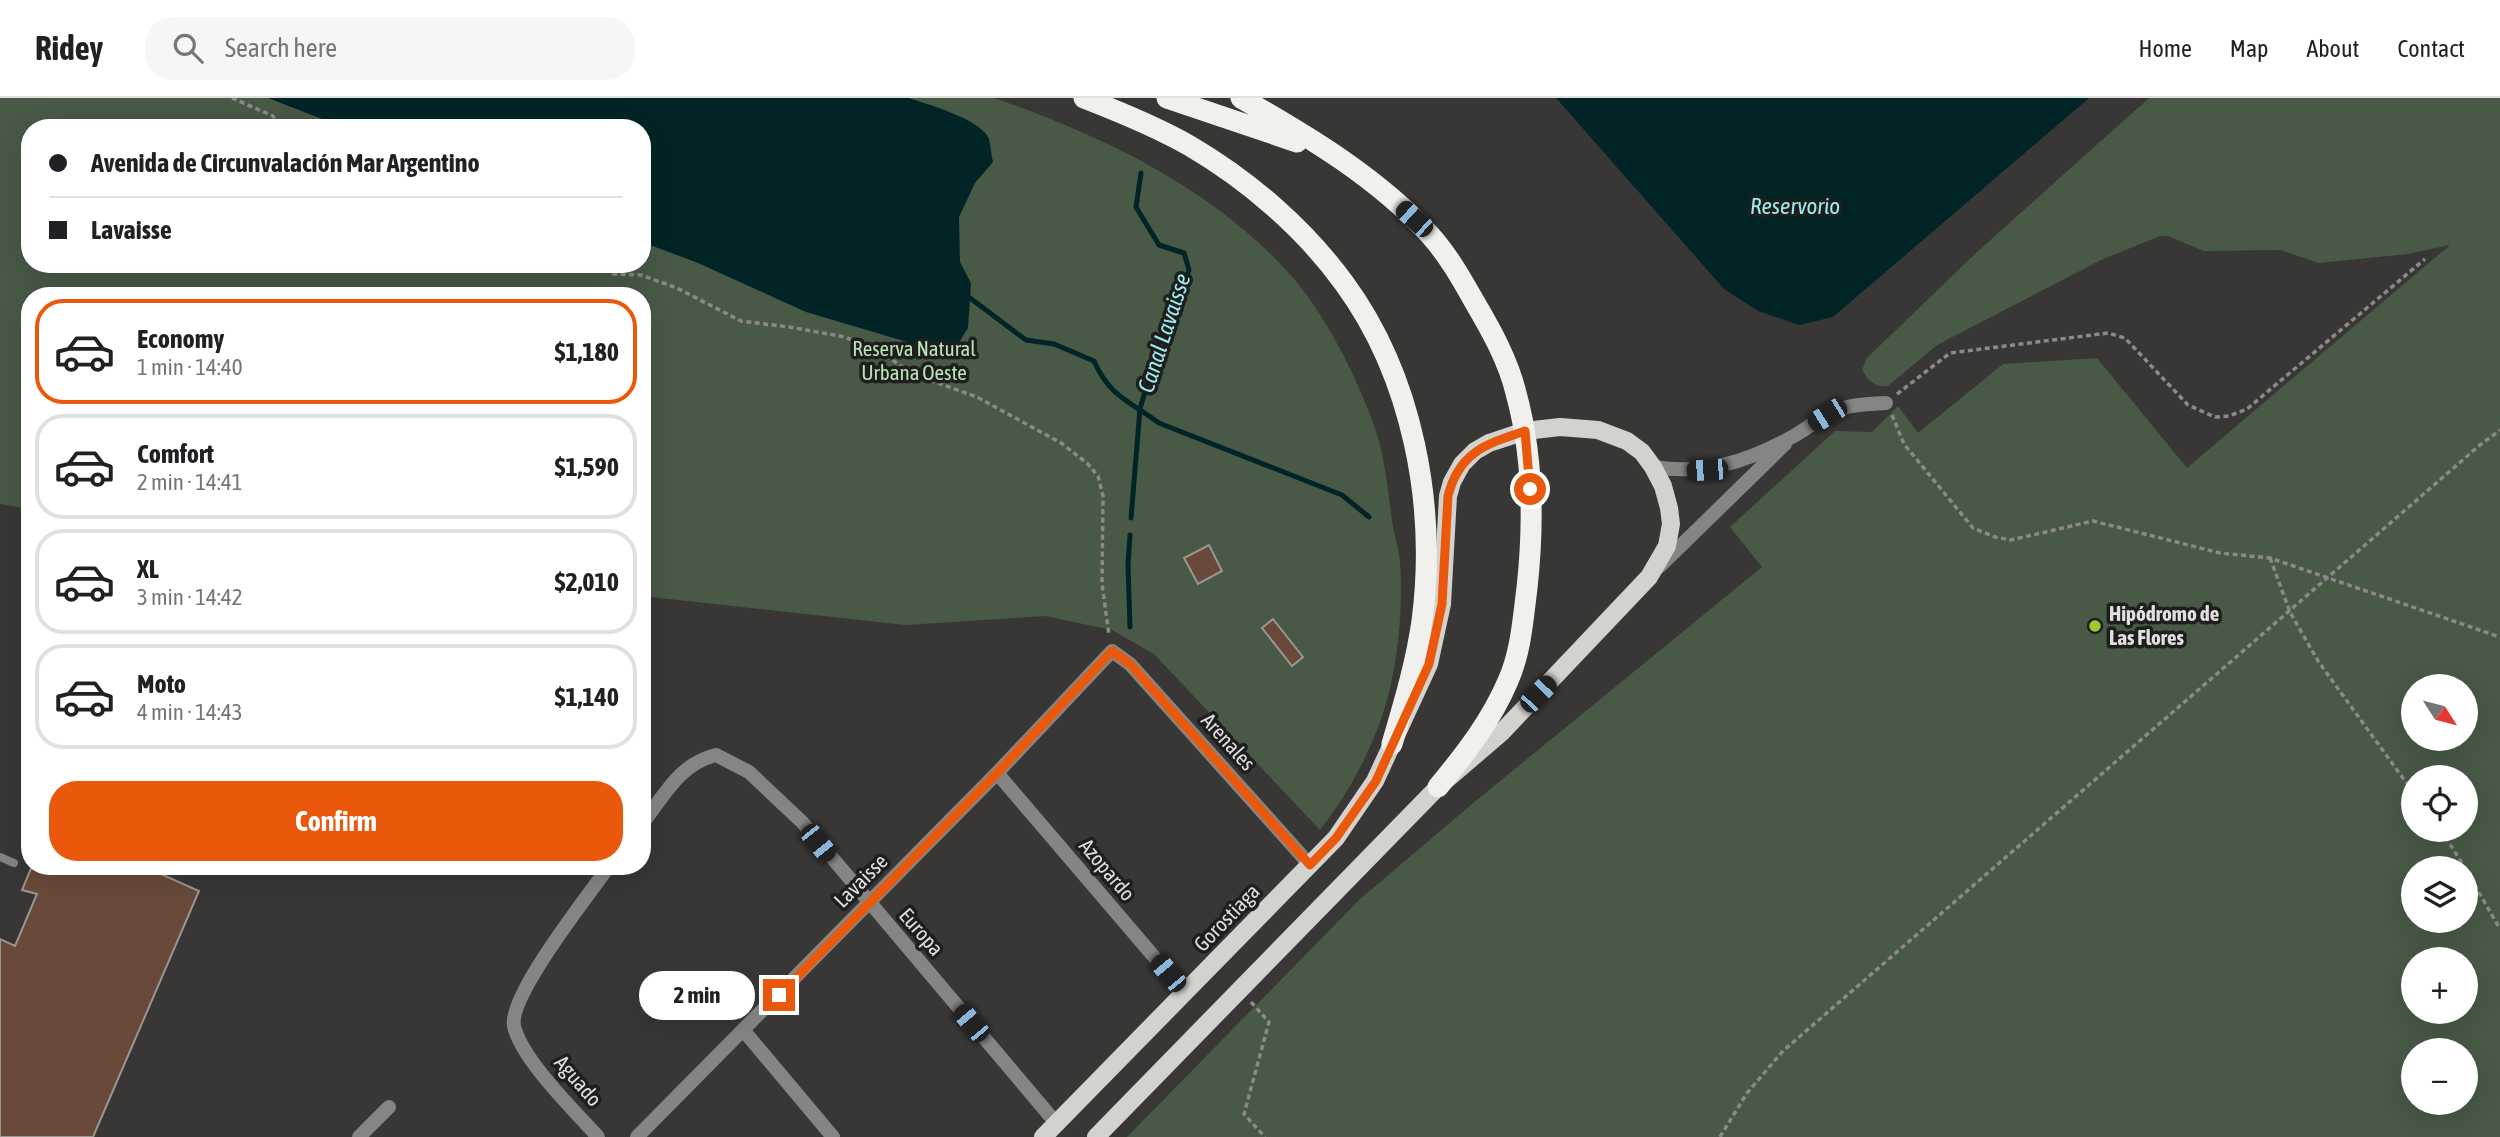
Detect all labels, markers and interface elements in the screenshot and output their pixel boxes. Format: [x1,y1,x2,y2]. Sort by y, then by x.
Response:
search box [145,17,635,80]
text: Ridey [35,29,103,67]
icon: search [169,29,207,67]
text: Search here [225,33,337,63]
text: Home [2138,35,2192,62]
text: Map [2230,35,2268,62]
text: About [2306,35,2359,62]
text: Contact [2397,35,2465,62]
text: Avenida de Circunvalación Mar Argentino [91,148,480,178]
water label: Reservorio [1750,193,1840,219]
car [1392,197,1437,241]
text: Lavaisse [91,215,172,245]
water label: Canal Lavaisse [1133,270,1195,396]
icon: car [53,320,116,383]
text: Economy [137,324,224,354]
park label: Reserva Natural Urbana Oeste [852,336,976,384]
text: $1,180 [555,337,619,367]
text: 1 min · 14:40 [137,354,243,380]
car [1804,395,1851,435]
icon: car [53,435,116,498]
text: Comfort [137,439,214,469]
text: $1,590 [555,452,619,482]
car [1686,458,1729,482]
text: 2 min · 14:41 [137,469,243,495]
route start [1514,473,1546,505]
icon: car [53,550,116,613]
text: XL [137,554,159,584]
text: $2,010 [555,567,619,597]
text: 3 min · 14:42 [137,584,243,610]
place label: Hipódromo de Las Flores [2109,601,2219,649]
marker: Hipódromo de Las Flores [2087,618,2103,634]
icon: car [53,665,116,728]
text: Moto [137,669,186,699]
car [1516,672,1561,716]
north arrow [2401,674,2478,751]
map controls [2401,674,2478,1115]
text: $1,140 [555,682,619,712]
text: 4 min · 14:43 [137,699,243,725]
street label: Arenales [1197,708,1261,775]
button: locate [2401,765,2478,842]
button: Confirm [49,781,623,861]
car [797,820,840,866]
street label: Azopardo [1075,834,1141,905]
street label: Lavaisse [829,849,892,912]
button: layers [2401,856,2478,933]
street label: Gorostiaga [1189,879,1264,956]
street label: Europa [895,903,949,960]
button: + [2401,947,2478,1024]
car [1147,950,1190,996]
callout: 2 min [639,970,754,1020]
route end [763,979,795,1011]
text: 2 min [674,982,720,1008]
car [950,1000,993,1046]
button: − [2401,1038,2478,1115]
street label: Aguado [550,1050,607,1111]

